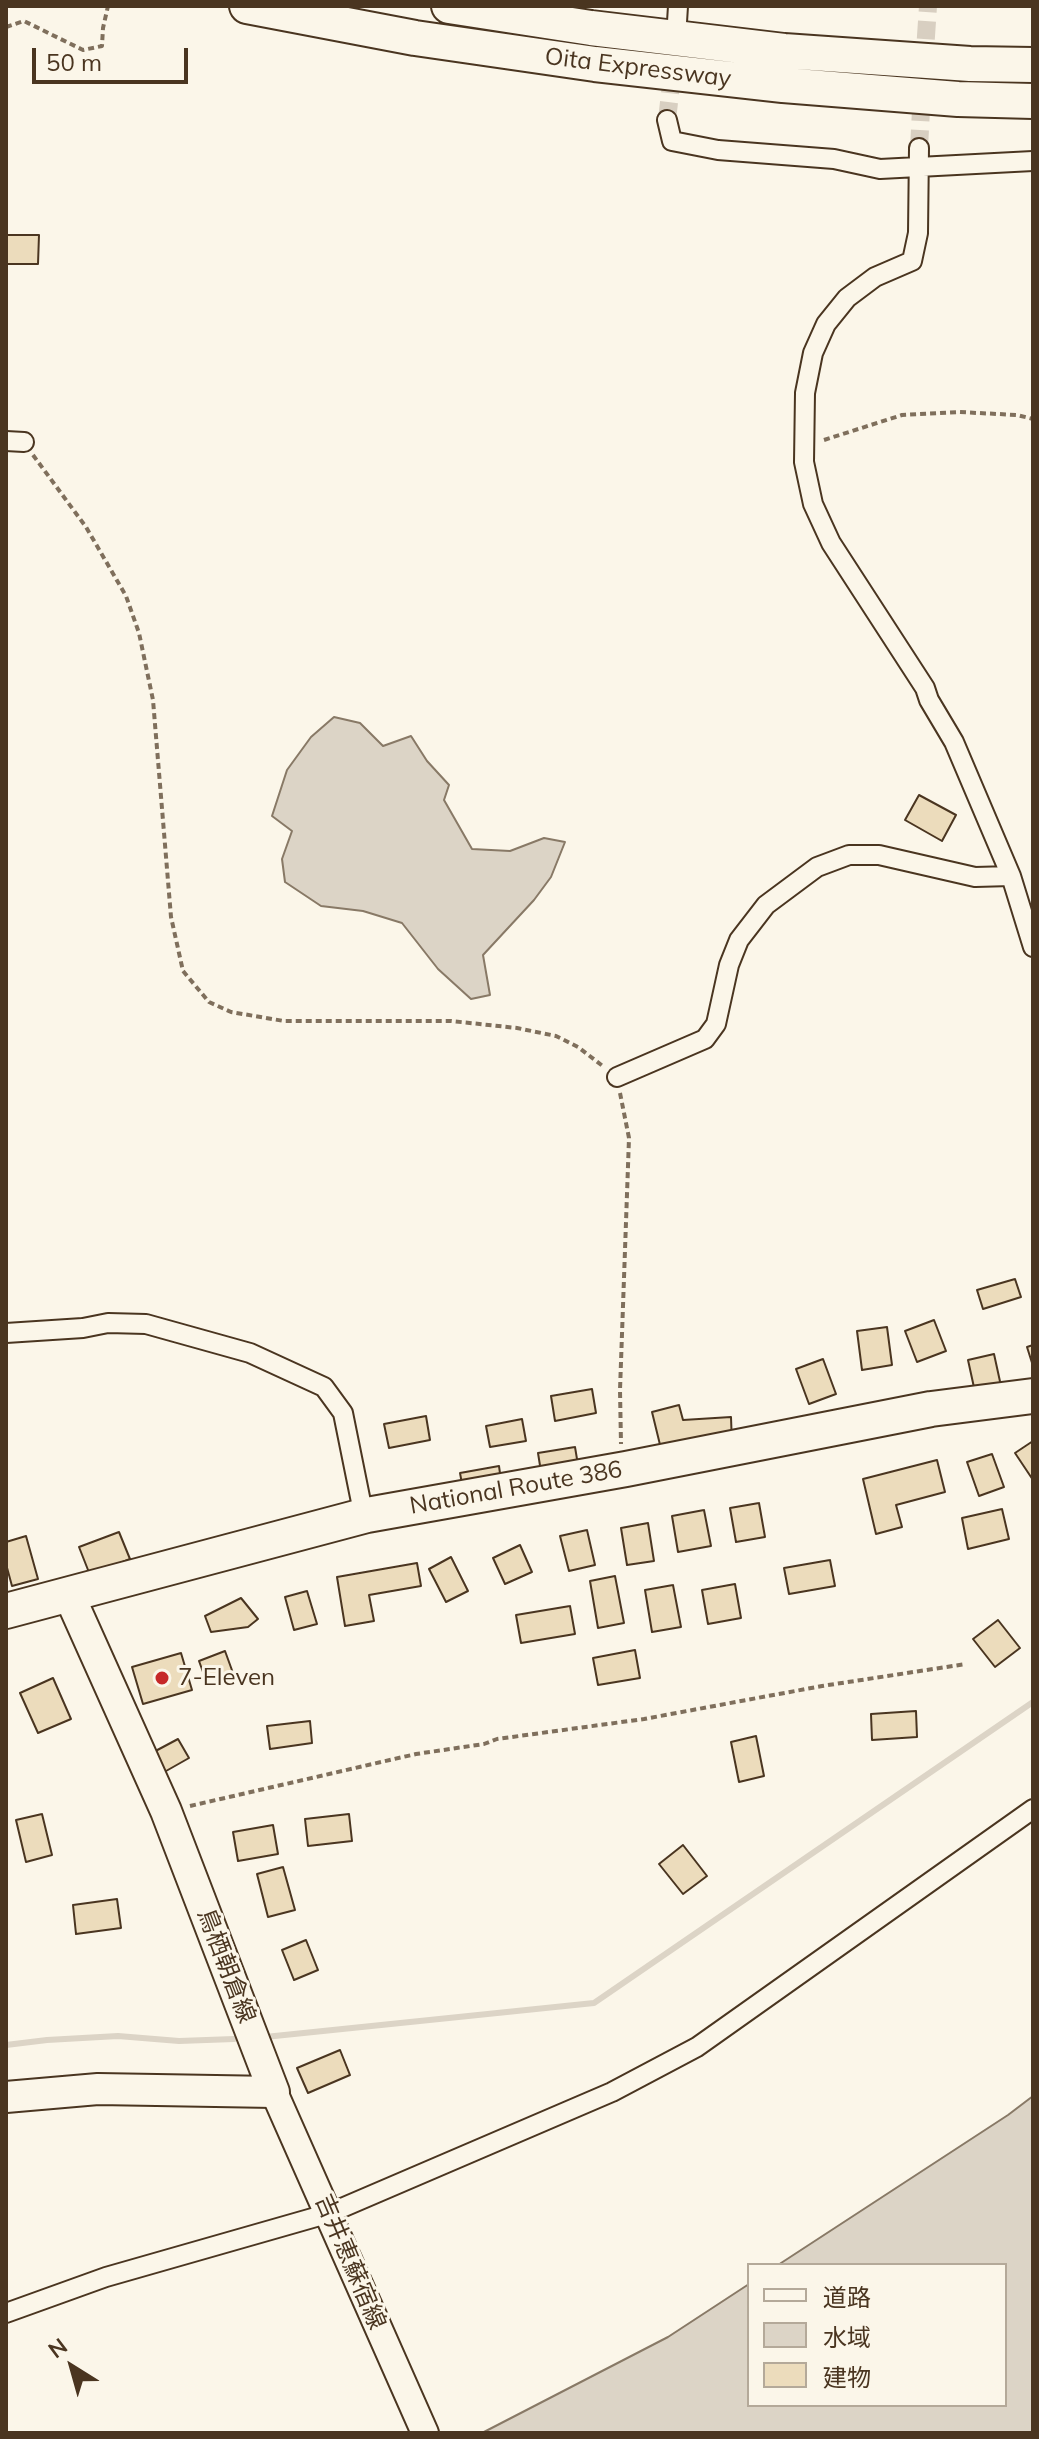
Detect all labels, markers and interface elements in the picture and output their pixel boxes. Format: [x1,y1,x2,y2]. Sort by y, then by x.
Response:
scale bar [36,32,192,82]
street label: Oita Expressway [543,42,733,94]
text: 50 m [46,47,102,77]
street label: National Route 386 [407,1455,625,1521]
place label: 7-Eleven [178,1664,275,1692]
marker: 7-Eleven [153,1669,171,1687]
street label: 鳥栖朝倉線 [191,1905,261,2027]
street label: 吉井恵蘇宿線 [309,2190,391,2334]
legend [747,2263,1007,2407]
text: 道路 [823,2282,871,2312]
text: 水域 [823,2322,871,2352]
north arrow [32,2327,112,2407]
text: N [42,2332,73,2364]
text: 建物 [823,2362,871,2392]

